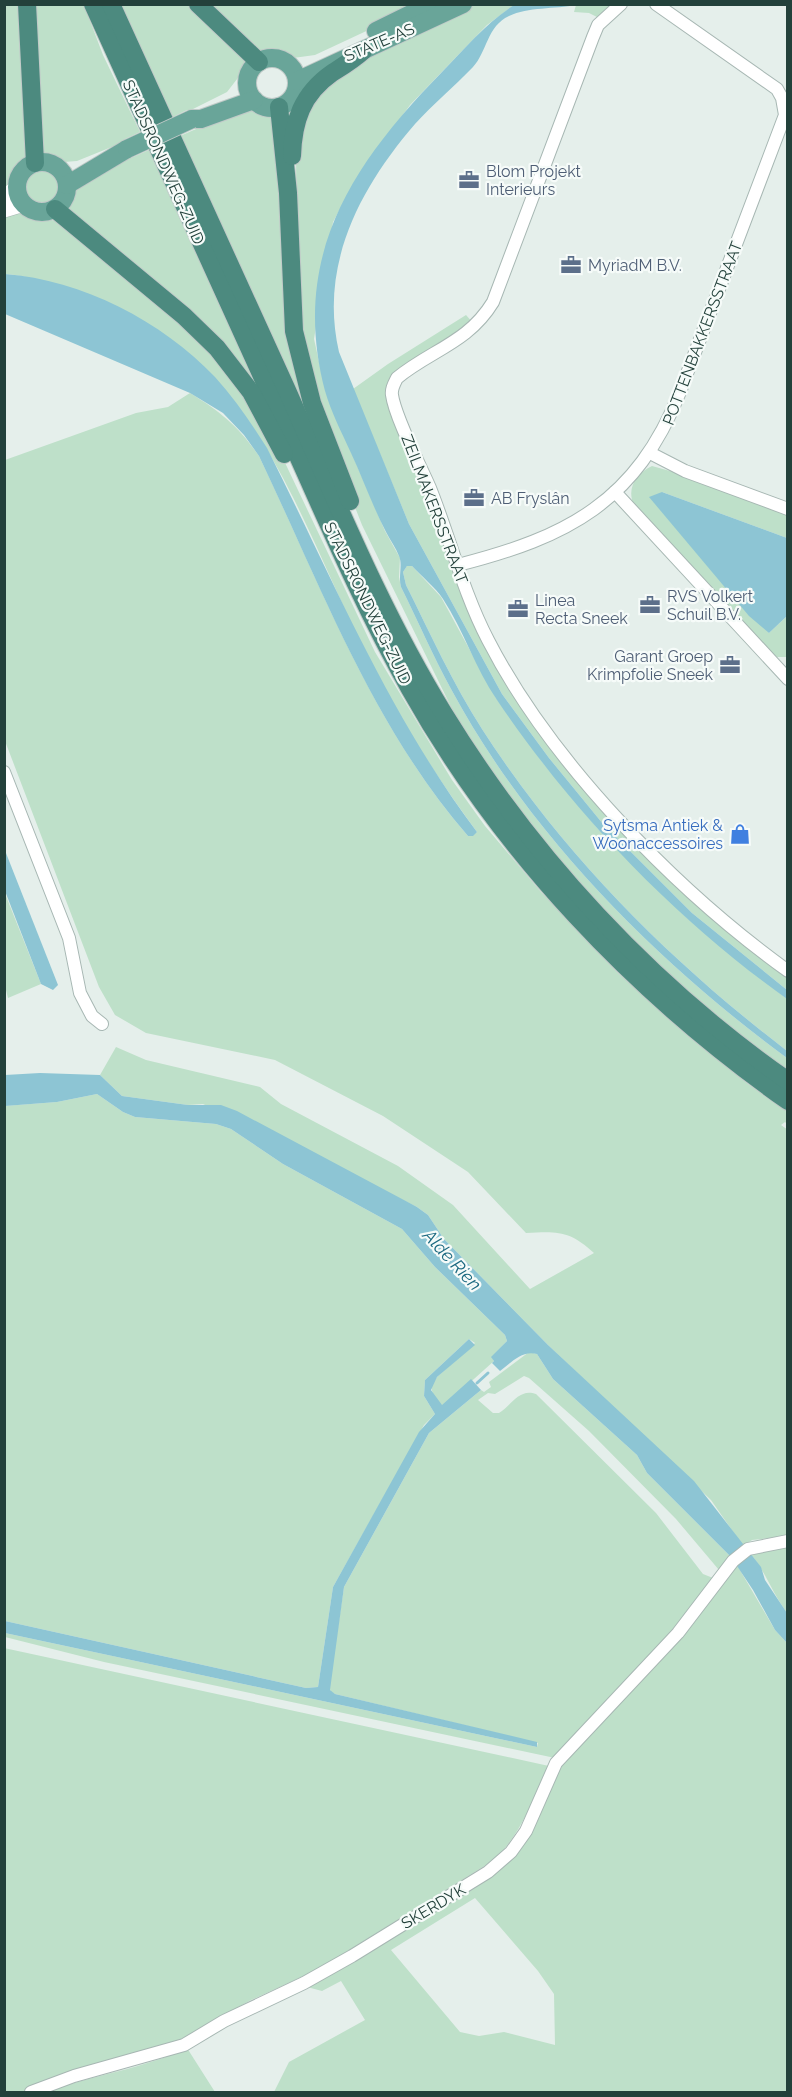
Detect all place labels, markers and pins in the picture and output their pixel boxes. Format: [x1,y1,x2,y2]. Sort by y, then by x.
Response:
place label: Blom Projekt Interieurs [486,162,582,199]
office icon: Blom Projekt Interieurs [457,168,481,192]
office icon: MyriadM B.V. [559,253,583,277]
place label: MyriadM B.V. [588,256,682,275]
office icon: AB Fryslân [462,486,486,510]
place label: AB Fryslân [491,489,570,508]
place label: RVS Volkert Schuil B.V. [667,587,754,624]
place label: Linea Recta Sneek [535,591,628,628]
office icon: RVS Volkert Schuil B.V. [638,593,662,617]
office icon: Linea Recta Sneek [506,597,530,621]
place label: Garant Groep Krimpfolie Sneek [587,647,714,684]
office icon: Garant Groep Krimpfolie Sneek [718,653,742,677]
place label: Sytsma Antiek & Woonaccessoires [593,816,723,853]
shop icon: Sytsma Antiek & Woonaccessoires [728,822,752,846]

